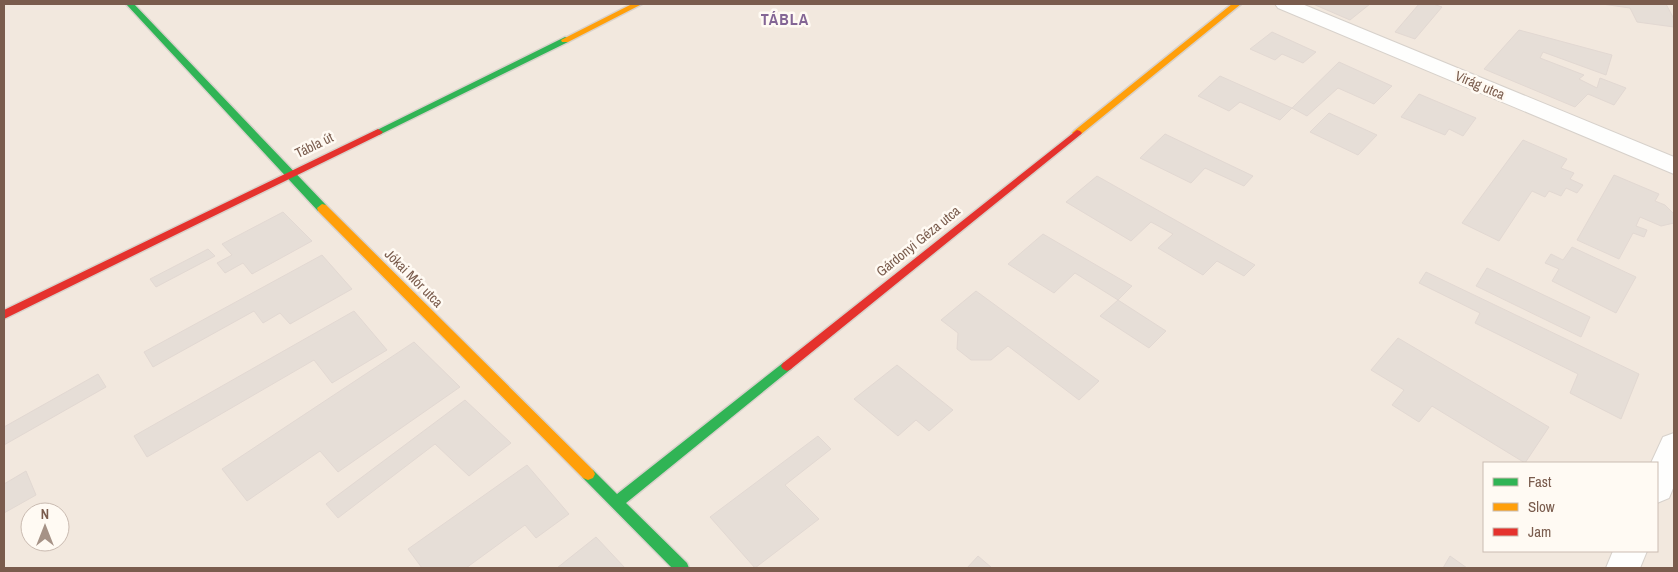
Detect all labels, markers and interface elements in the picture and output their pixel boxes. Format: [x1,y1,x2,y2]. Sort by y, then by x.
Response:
district label: TÁBLA [761,8,809,30]
street label: Virág utca [1452,67,1508,104]
street label: Tábla út [292,128,336,162]
street label: Gárdonyi Géza utca [872,201,964,280]
street label: Jókai Mór utca [381,245,447,311]
legend [1483,462,1658,552]
text: Fast [1528,471,1552,492]
text: Slow [1528,496,1555,517]
north arrow [20,502,70,552]
text: N [41,505,49,523]
text: Jam [1528,521,1551,542]

